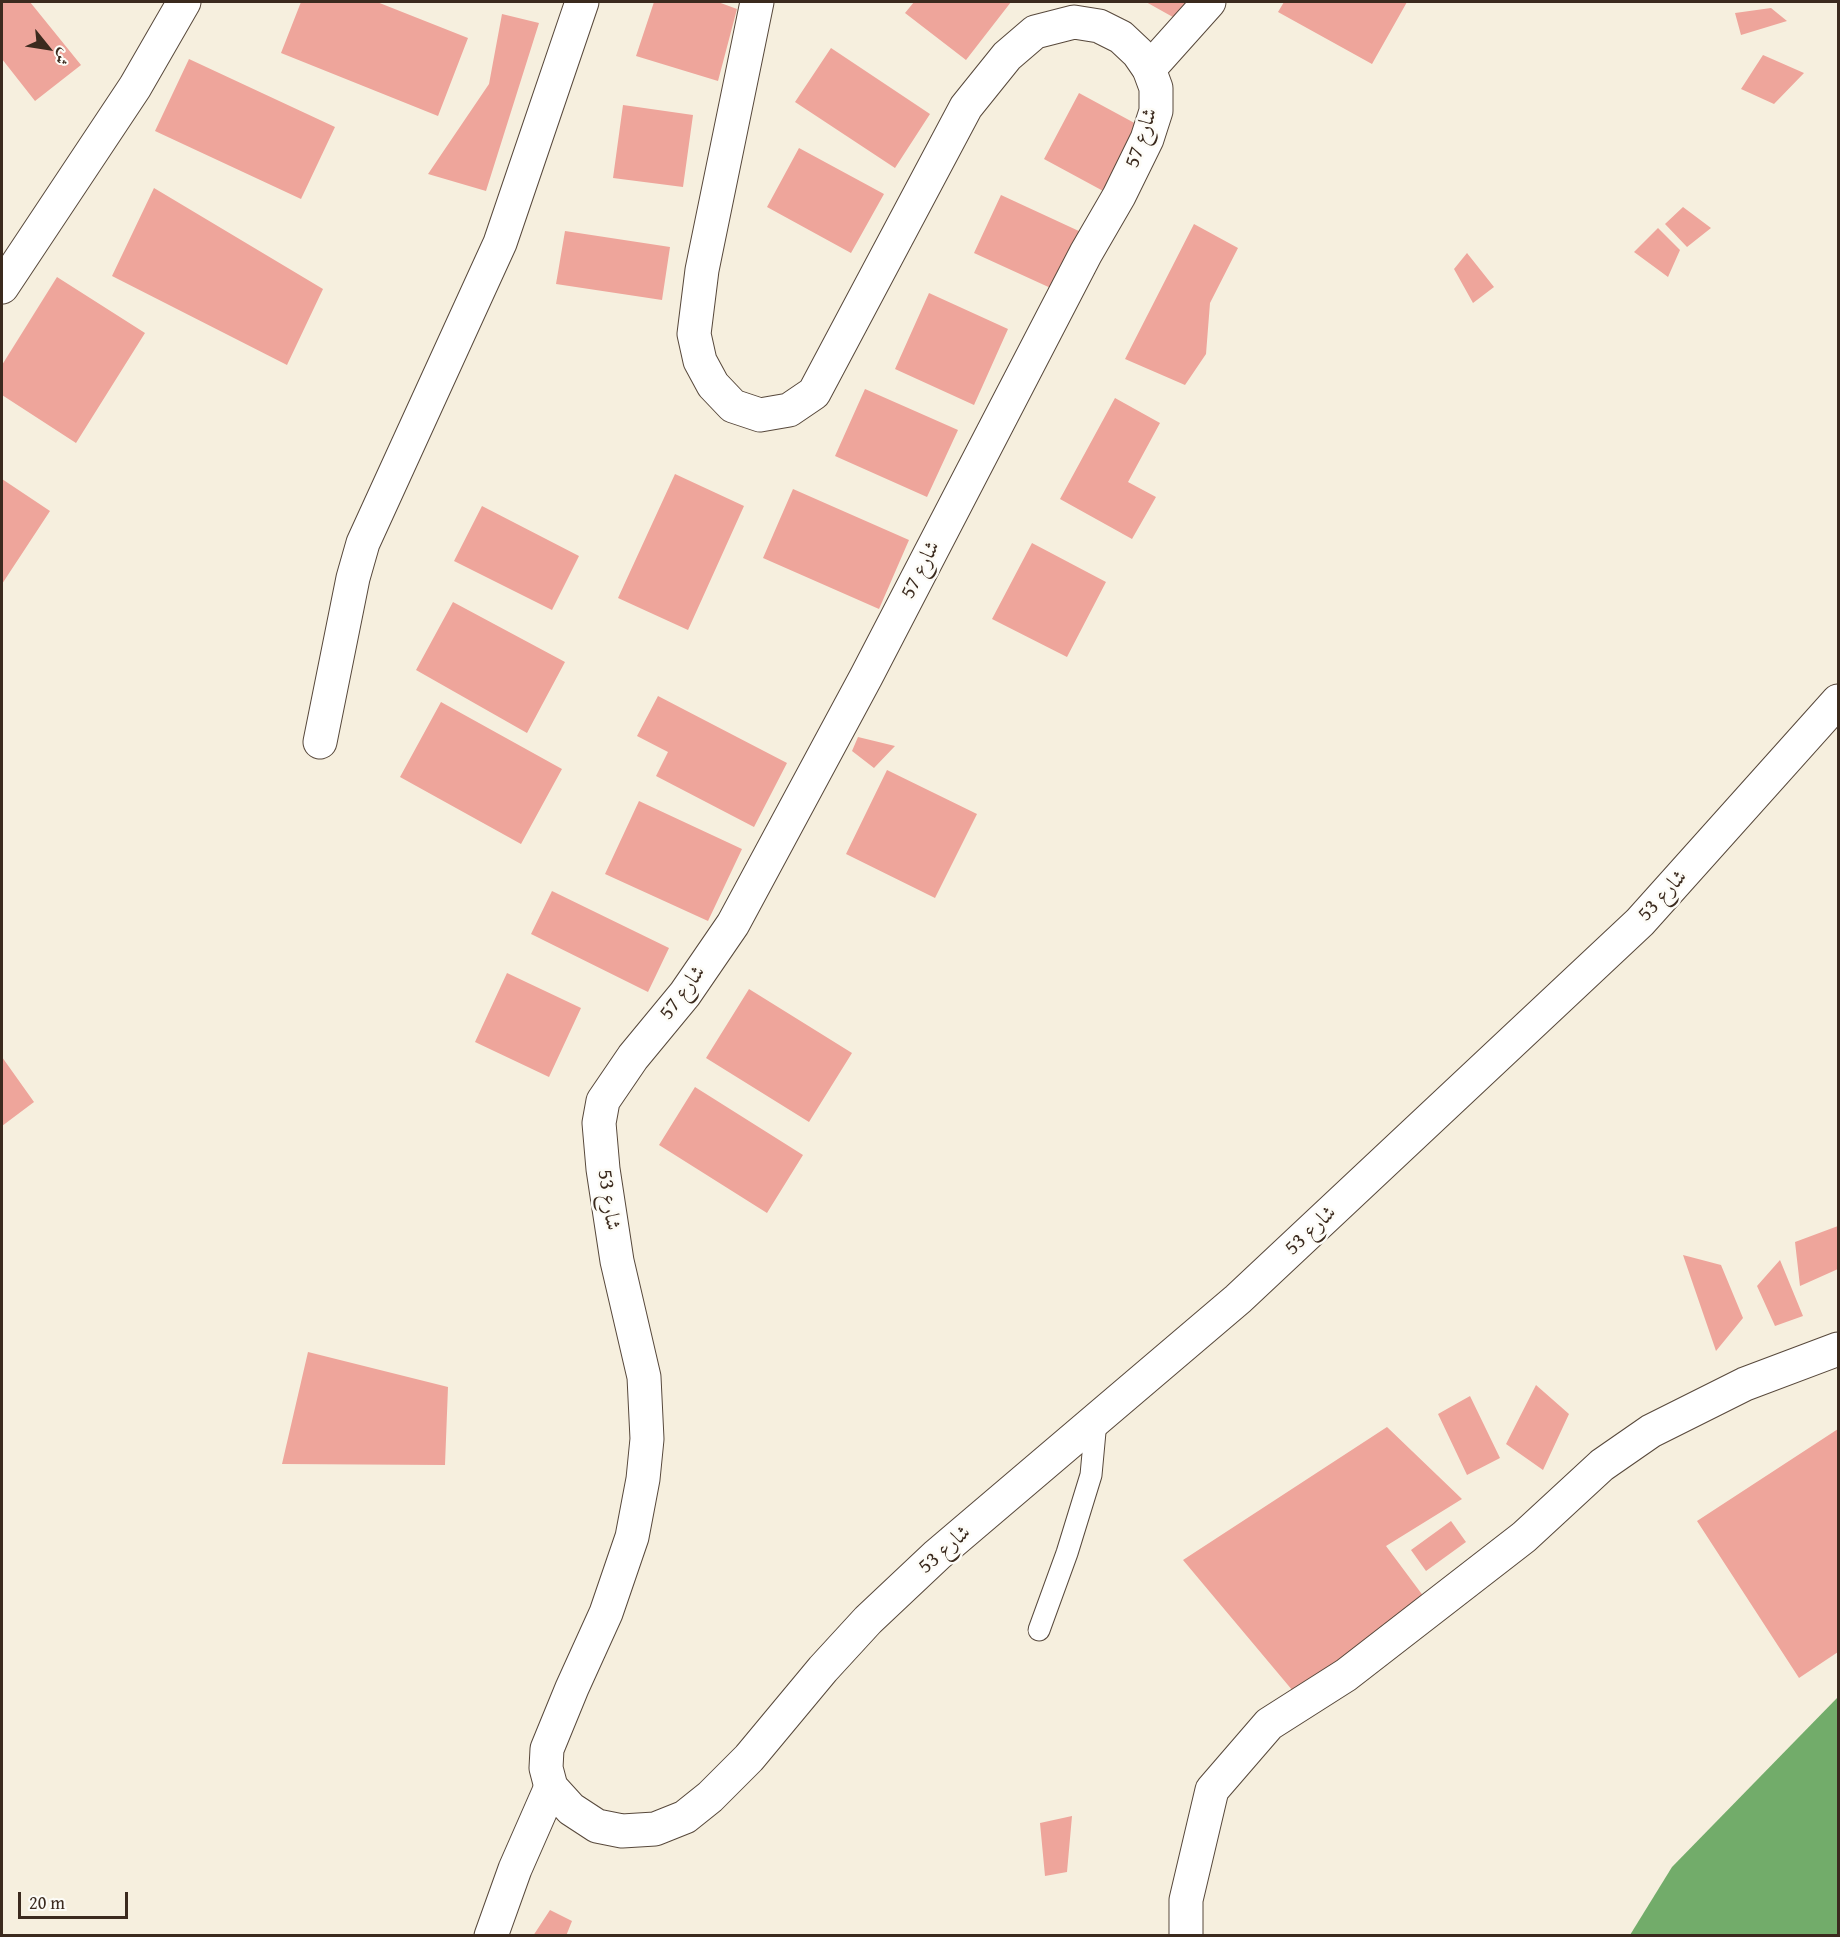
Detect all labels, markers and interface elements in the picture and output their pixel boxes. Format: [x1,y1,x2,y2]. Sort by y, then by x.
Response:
north arrow [18,18,78,78]
text: ش [49,44,78,70]
street label: شارع 57 [1120,105,1164,171]
street label: شارع 57 [896,537,946,603]
street label: شارع 53 [1633,865,1693,927]
street label: شارع 57 [654,961,712,1025]
street label: شارع 53 [591,1168,625,1232]
street label: شارع 53 [1280,1201,1342,1261]
street label: شارع 53 [914,1520,976,1580]
scale bar [21,1880,130,1918]
text: 20 m [29,1889,65,1916]

